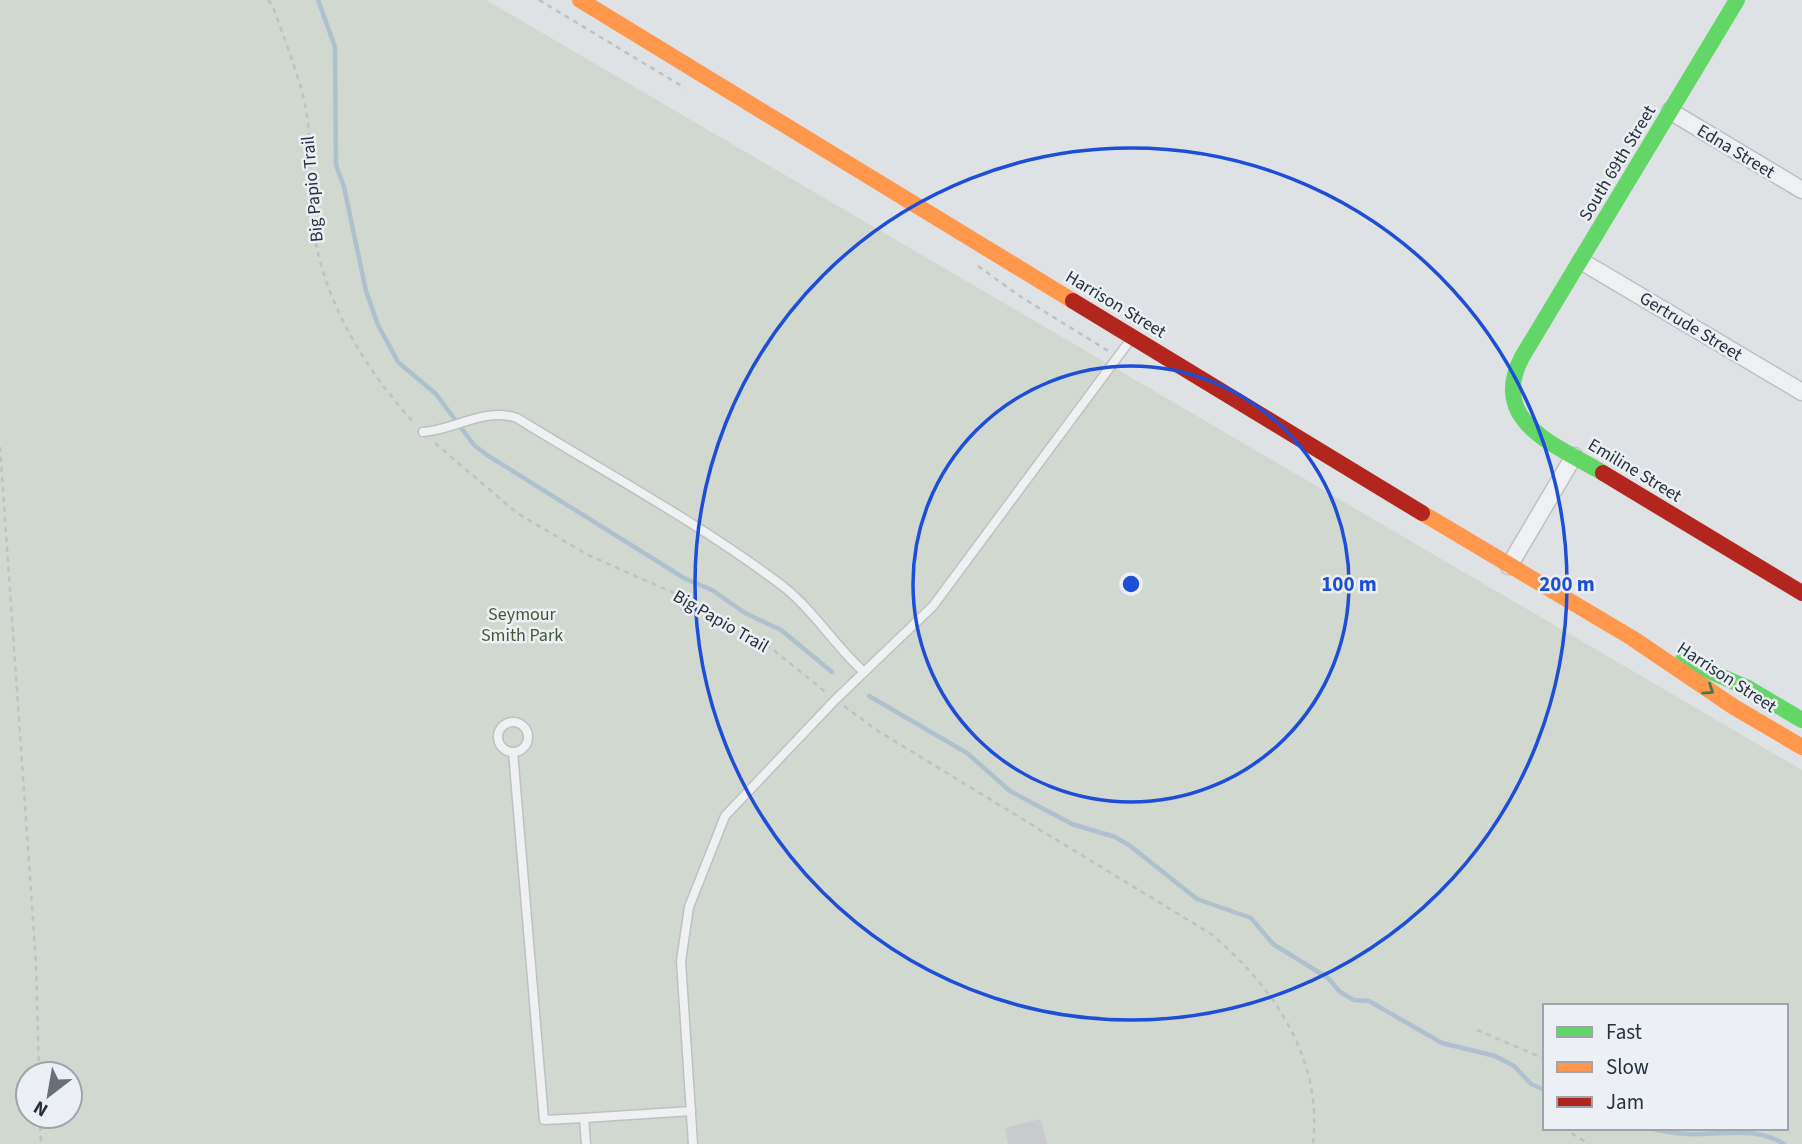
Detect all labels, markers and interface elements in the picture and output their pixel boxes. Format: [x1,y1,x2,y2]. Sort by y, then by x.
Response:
street label: South 69th Street [1573,101,1662,226]
street label: Edna Street [1692,118,1779,185]
street label: Big Papio Trail [295,135,330,243]
street label: Harrison Street [1061,264,1171,344]
street label: Gertrude Street [1635,286,1747,367]
street label: Emiline Street [1583,433,1686,508]
text: 100 m [1321,569,1377,599]
text: 200 m [1539,569,1595,599]
centre of rings [1119,572,1143,596]
street label: Big Papio Trail [668,584,773,659]
park label: Seymour Smith Park [481,602,563,648]
street label: Harrison Street [1672,636,1781,719]
one-way arrow [1701,682,1714,694]
legend [1543,1004,1788,1130]
text: Fast [1606,1017,1642,1047]
text: Slow [1606,1052,1649,1082]
north arrow [14,1060,84,1130]
text: Jam [1606,1087,1644,1117]
text: N [29,1093,53,1123]

